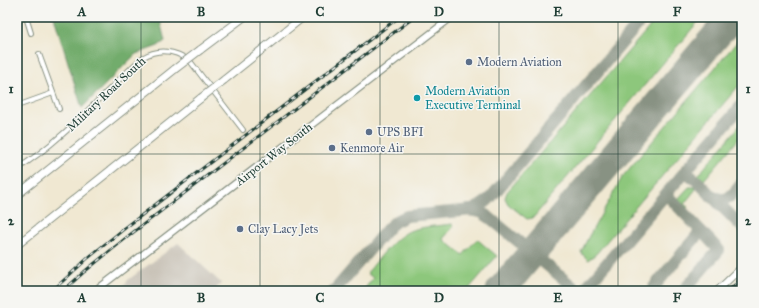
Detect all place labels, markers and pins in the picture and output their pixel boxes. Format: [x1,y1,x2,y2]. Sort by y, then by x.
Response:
place label: Modern Aviation [477,55,562,69]
marker: Modern Aviation [464,57,474,67]
place label: Modern Aviation Executive Terminal [425,84,522,112]
marker: Modern Aviation Executive Terminal [412,93,422,103]
place label: UPS BFI [377,125,424,139]
marker: UPS BFI [364,127,374,137]
place label: Kenmore Air [340,141,404,155]
marker: Kenmore Air [327,143,337,153]
place label: Clay Lacy Jets [248,222,318,237]
marker: Clay Lacy Jets [235,224,245,234]

